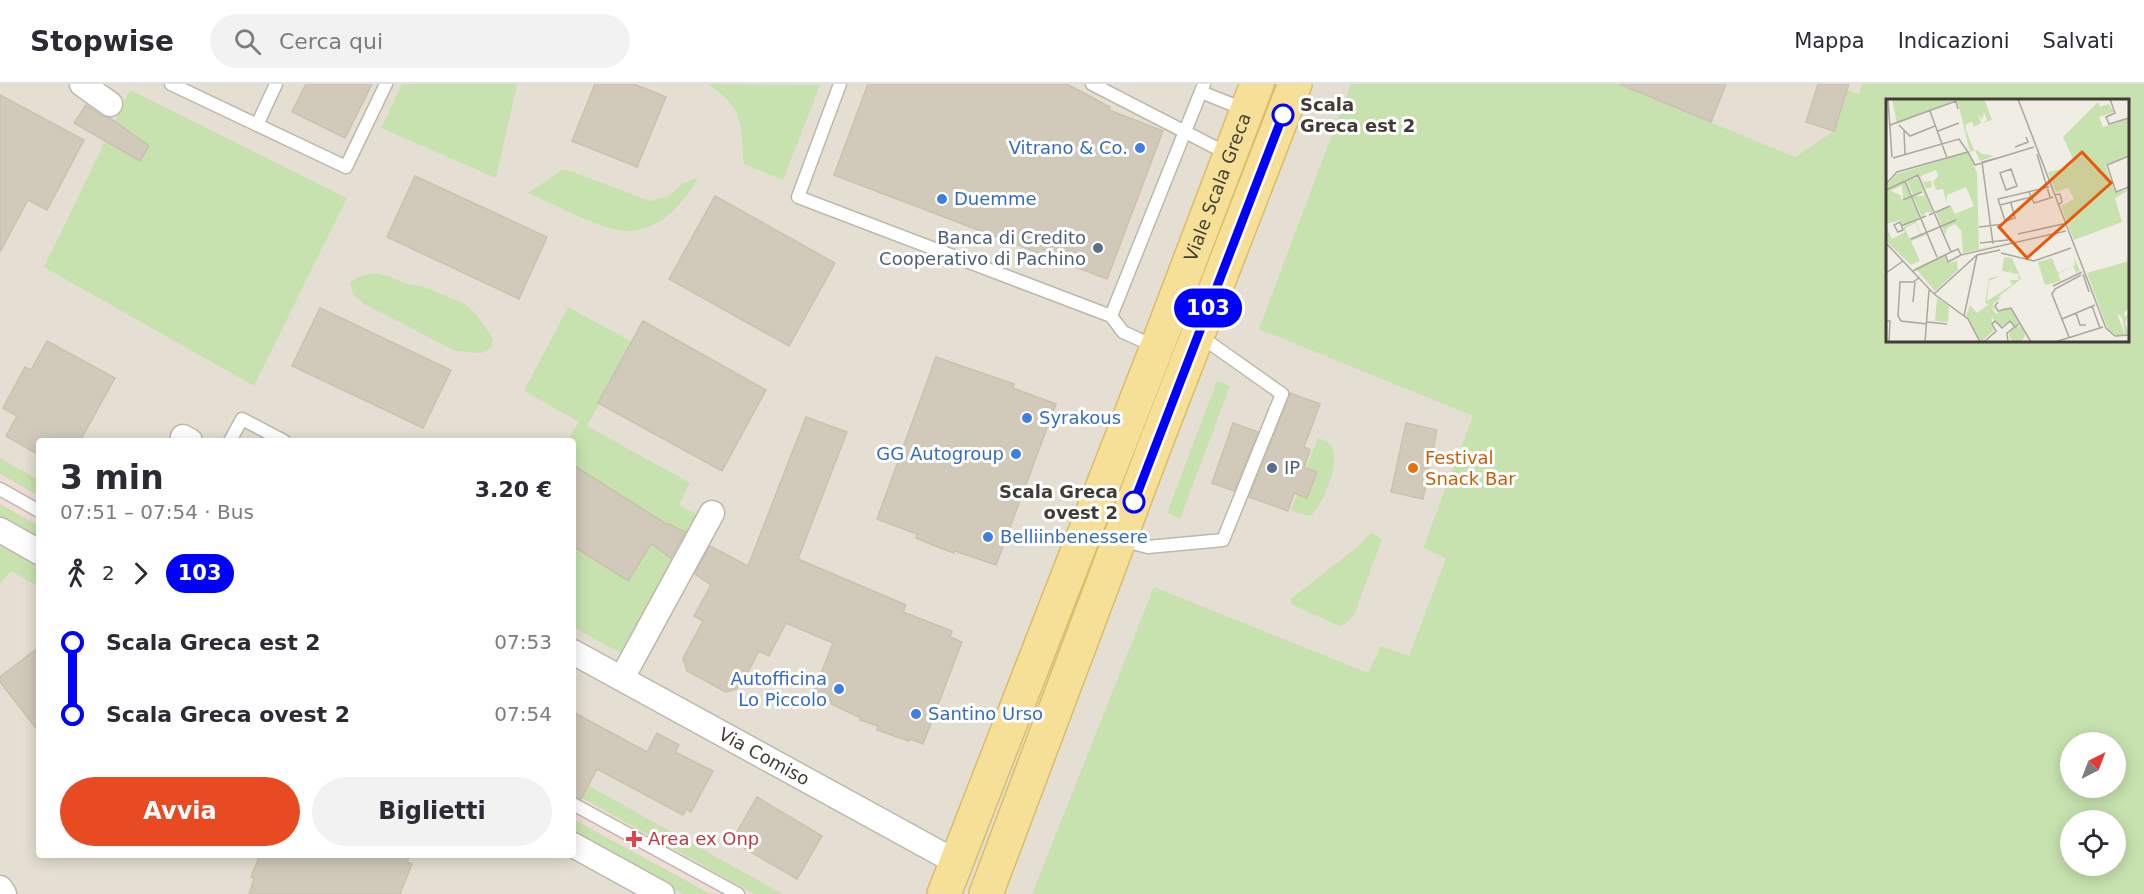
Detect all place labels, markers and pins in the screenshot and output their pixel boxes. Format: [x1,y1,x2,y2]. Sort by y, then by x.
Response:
place label: Scala Greca est 2 [1300,94,1415,136]
marker: Scala Greca est 2 [1272,104,1294,126]
place label: Vitrano & Co. [1009,137,1128,158]
marker: Vitrano & Co. [1133,141,1147,155]
place label: Duemme [954,188,1037,209]
marker: Duemme [935,192,949,206]
place label: Banca di Credito Cooperativo di Pachino [879,227,1086,269]
marker: Banca di Credito Cooperativo di Pachino [1091,241,1105,255]
place label: Syrakous [1039,407,1121,428]
marker: Syrakous [1020,411,1034,425]
place label: GG Autogroup [876,443,1004,464]
marker: GG Autogroup [1009,447,1023,461]
place label: Festival Snack Bar [1425,447,1516,489]
place label: IP [1284,457,1300,478]
marker: IP [1265,461,1279,475]
marker: Festival Snack Bar [1406,461,1420,475]
place label: Scala Greca ovest 2 [999,481,1118,523]
marker: Scala Greca ovest 2 [1123,491,1145,513]
place label: Belliinbenessere [1000,526,1148,547]
marker: Belliinbenessere [981,530,995,544]
place label: Autofficina Lo Piccolo [730,668,827,710]
marker: Autofficina Lo Piccolo [832,682,846,696]
place label: Santino Urso [928,703,1043,724]
marker: Santino Urso [909,707,923,721]
place label: Area ex Onp [648,828,759,849]
marker: Area ex Onp [625,830,643,848]

